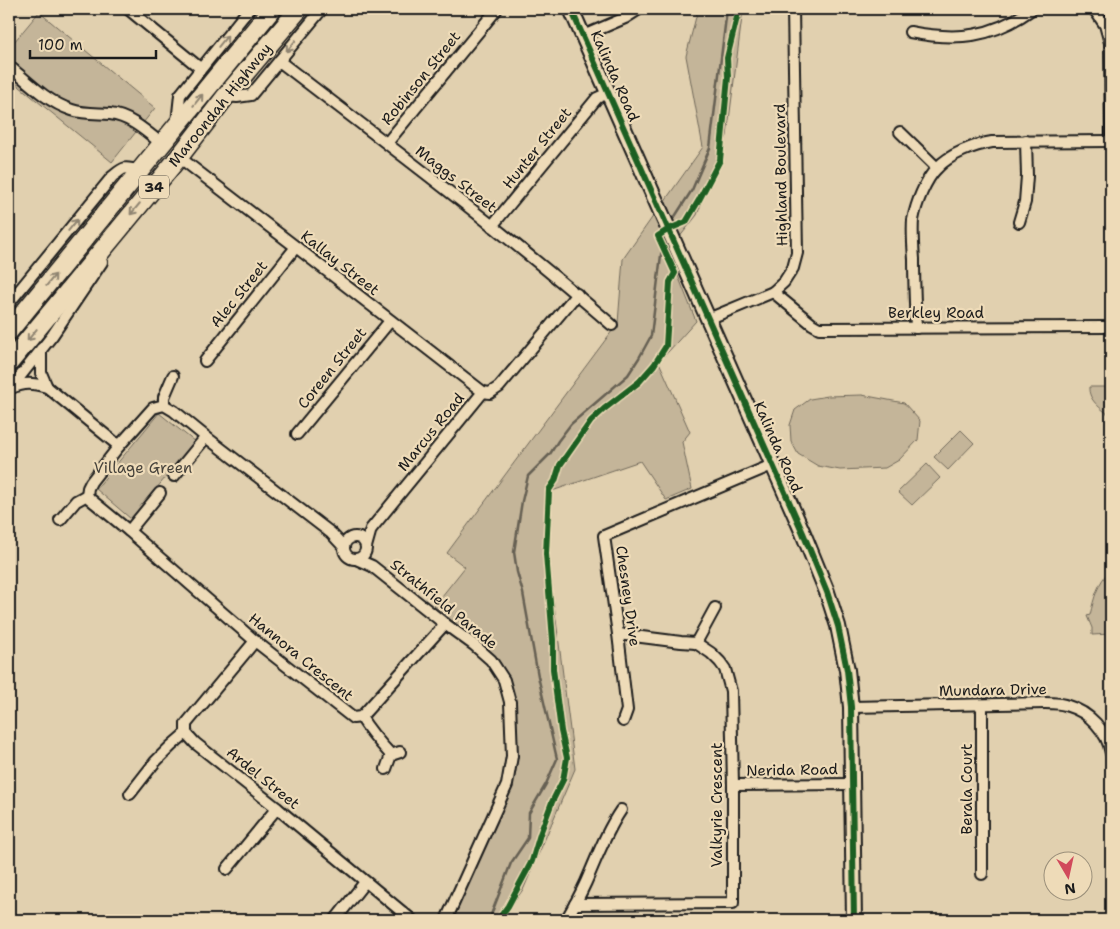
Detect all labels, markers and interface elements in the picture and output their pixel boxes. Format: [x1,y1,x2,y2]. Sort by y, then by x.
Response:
street label: Robinson Street [377,27,465,129]
street label: Kalinda Road [586,27,644,125]
scale bar [30,28,156,60]
one-way arrow [217,34,228,47]
text: 100 m [38,35,83,55]
street label: Maroondah Highway [164,39,276,171]
one-way arrow [285,40,297,53]
one-way arrow [192,94,203,107]
street label: Hunter Street [498,103,576,193]
street label: Highland Boulevard [770,103,792,247]
street label: Maggs Street [411,141,501,217]
road number: 34 [139,176,169,198]
one-way arrow [130,203,141,216]
one-way arrow [67,219,78,232]
street label: Kallay Street [297,226,383,300]
street label: Alec Street [206,256,272,332]
one-way arrow [45,274,56,287]
street label: Berkley Road [888,303,984,323]
street label: Coreen Street [293,323,371,413]
one-way arrow [27,328,38,341]
street label: Marcus Road [393,388,469,475]
street label: Kalinda Road [749,398,807,496]
park label: Village Green [94,458,192,478]
street label: Chesney Drive [611,544,645,648]
street label: Strathfield Parade [386,554,502,654]
street label: Hannora Crescent [244,608,358,706]
street label: Mundara Drive [939,679,1047,701]
street label: Ardel Street [222,742,304,814]
street label: Valkyrie Crescent [707,742,727,868]
street label: Berala Court [957,744,977,834]
street label: Nerida Road [746,759,839,781]
north arrow [1042,852,1092,902]
text: N [1063,879,1077,899]

